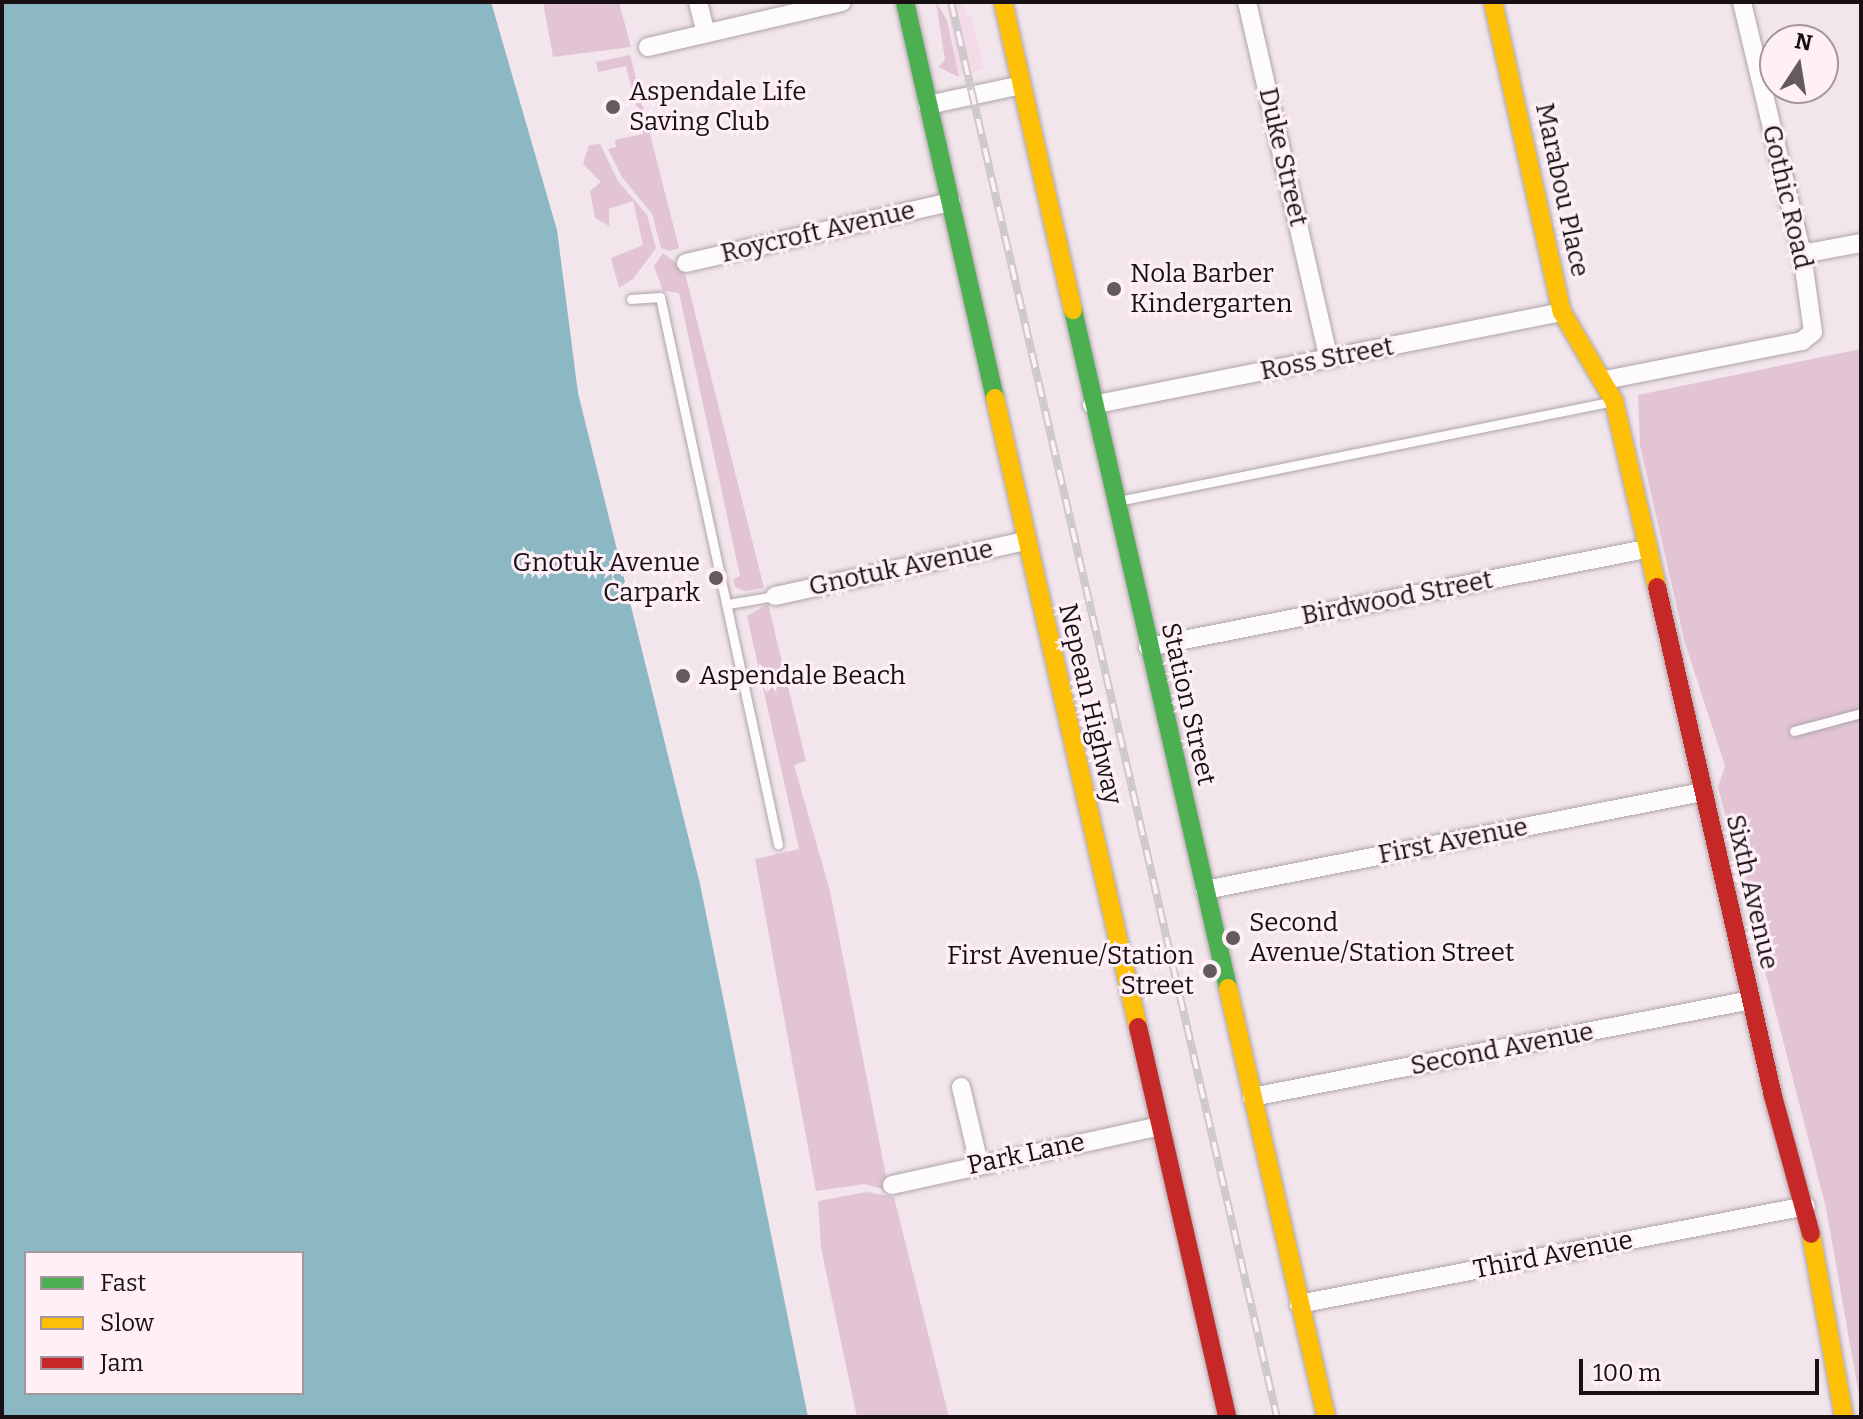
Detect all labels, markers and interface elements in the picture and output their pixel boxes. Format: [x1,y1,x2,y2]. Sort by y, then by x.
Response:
north arrow [1759,24,1839,104]
text: N [1793,27,1815,57]
place label: Aspendale Life Saving Club [629,76,807,138]
street label: Duke Street [1252,85,1314,229]
marker: Aspendale Life Saving Club [604,98,622,116]
street label: Marabou Place [1528,100,1596,280]
street label: Gothic Road [1755,122,1819,272]
street label: Roycroft Avenue [718,194,918,270]
place label: Nola Barber Kindergarten [1130,258,1293,320]
marker: Nola Barber Kindergarten [1105,280,1123,298]
street label: Ross Street [1258,331,1396,387]
street label: Gnotuk Avenue [806,533,996,603]
place label: Gnotuk Avenue Carpark [513,547,700,608]
street label: Birdwood Street [1299,564,1495,632]
marker: Gnotuk Avenue Carpark [707,569,725,587]
street label: Nepean Highway [1052,600,1128,808]
street label: Station Street [1154,620,1222,788]
place label: Aspendale Beach [699,660,906,692]
marker: Aspendale Beach [674,667,692,685]
street label: First Avenue [1376,811,1530,871]
street label: Sixth Avenue [1719,812,1785,972]
place label: Second Avenue/Station Street [1249,907,1514,968]
marker: Second Avenue/Station Street [1224,929,1242,947]
place label: First Avenue/Station Street [947,940,1194,1002]
marker: First Avenue/Station Street [1201,962,1219,980]
street label: Second Avenue [1408,1016,1596,1082]
street label: Park Lane [965,1126,1087,1182]
street label: Third Avenue [1471,1224,1635,1286]
legend [24,1251,304,1395]
text: Fast [100,1269,146,1297]
text: Slow [100,1309,154,1337]
scale bar [1583,1343,1823,1393]
text: Jam [100,1349,143,1377]
text: 100 m [1593,1359,1661,1387]

